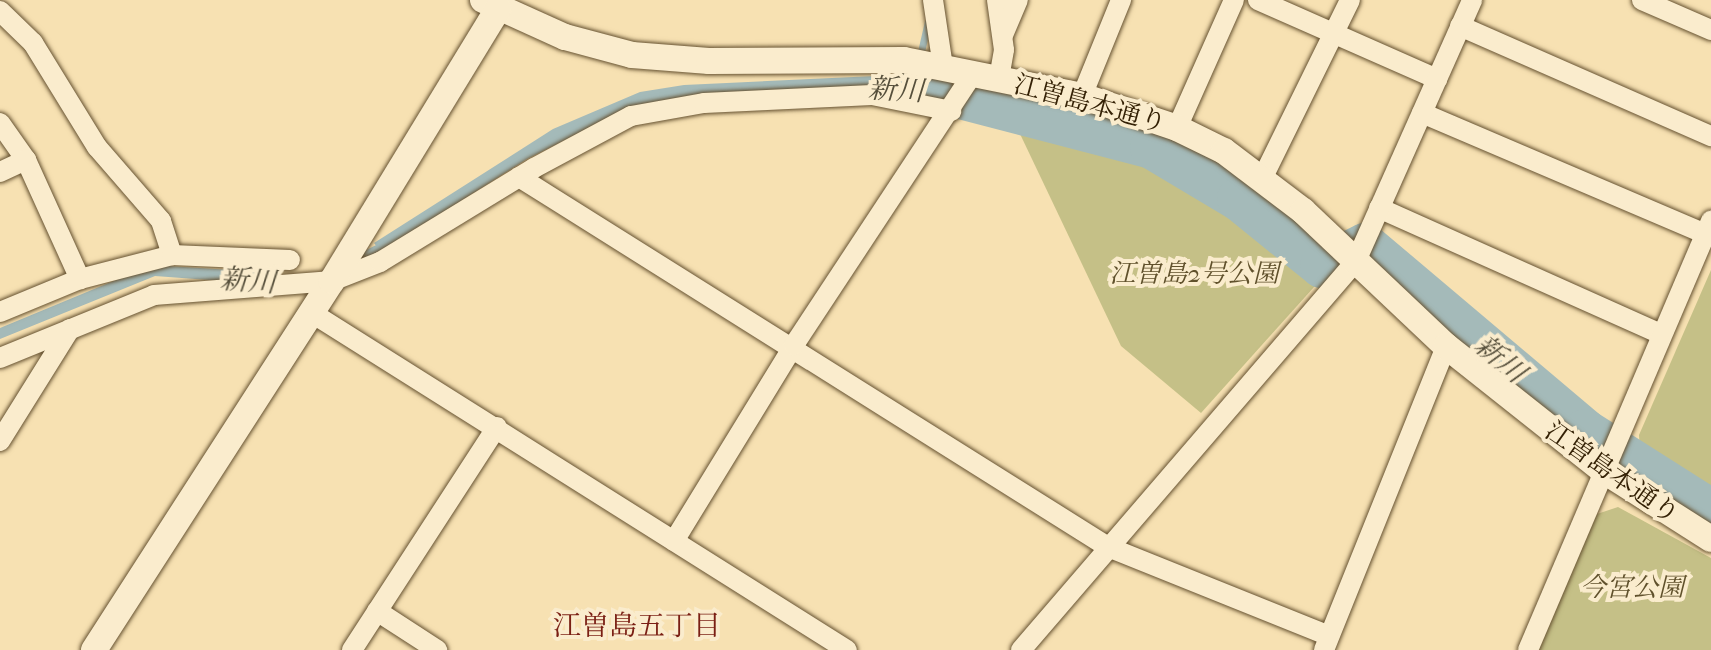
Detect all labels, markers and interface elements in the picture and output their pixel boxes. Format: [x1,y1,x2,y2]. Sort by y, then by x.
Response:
street label: 江曽島本通り [1011,69,1169,139]
water label: 新川 [867,72,925,108]
park label: 江曽島2号公園 [1109,258,1279,290]
water label: 新川 [219,262,277,300]
water label: 新川 [1468,328,1532,390]
street label: 江曽島本通り [1539,415,1685,531]
park label: 今宮公園 [1580,572,1684,604]
district label: 江曽島五丁目 [553,609,721,643]

